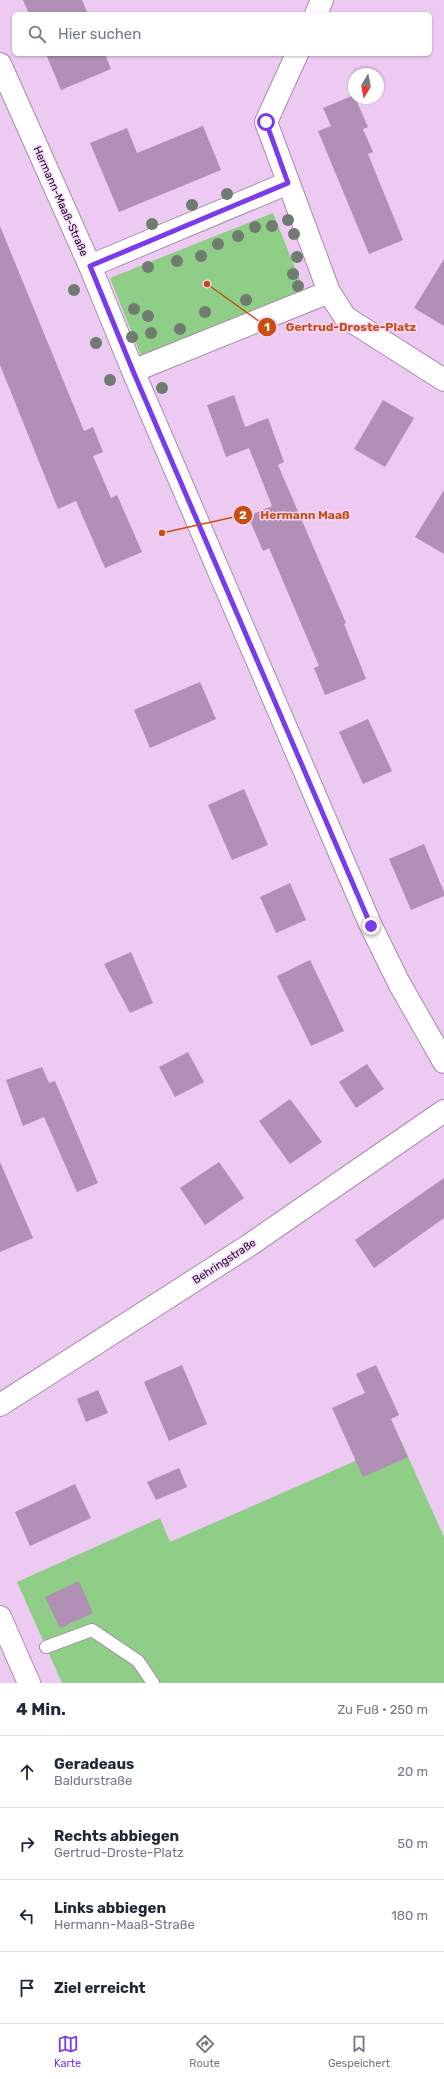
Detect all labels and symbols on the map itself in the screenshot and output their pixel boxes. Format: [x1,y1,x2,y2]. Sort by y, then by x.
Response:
north arrow [348,68,384,104]
route start [257,113,275,131]
street label: Hermann-Maaß-Straße [30,144,91,258]
callout: Gertrud-Droste-Platz [257,315,424,339]
text: 1 [264,320,270,334]
text: Gertrud-Droste-Platz [286,320,417,334]
callout: Hermann Maaß [233,503,358,527]
text: 2 [239,508,247,522]
text: Hermann Maaß [260,508,350,522]
route end [362,917,380,935]
street label: Behringstraße [190,1236,258,1287]

